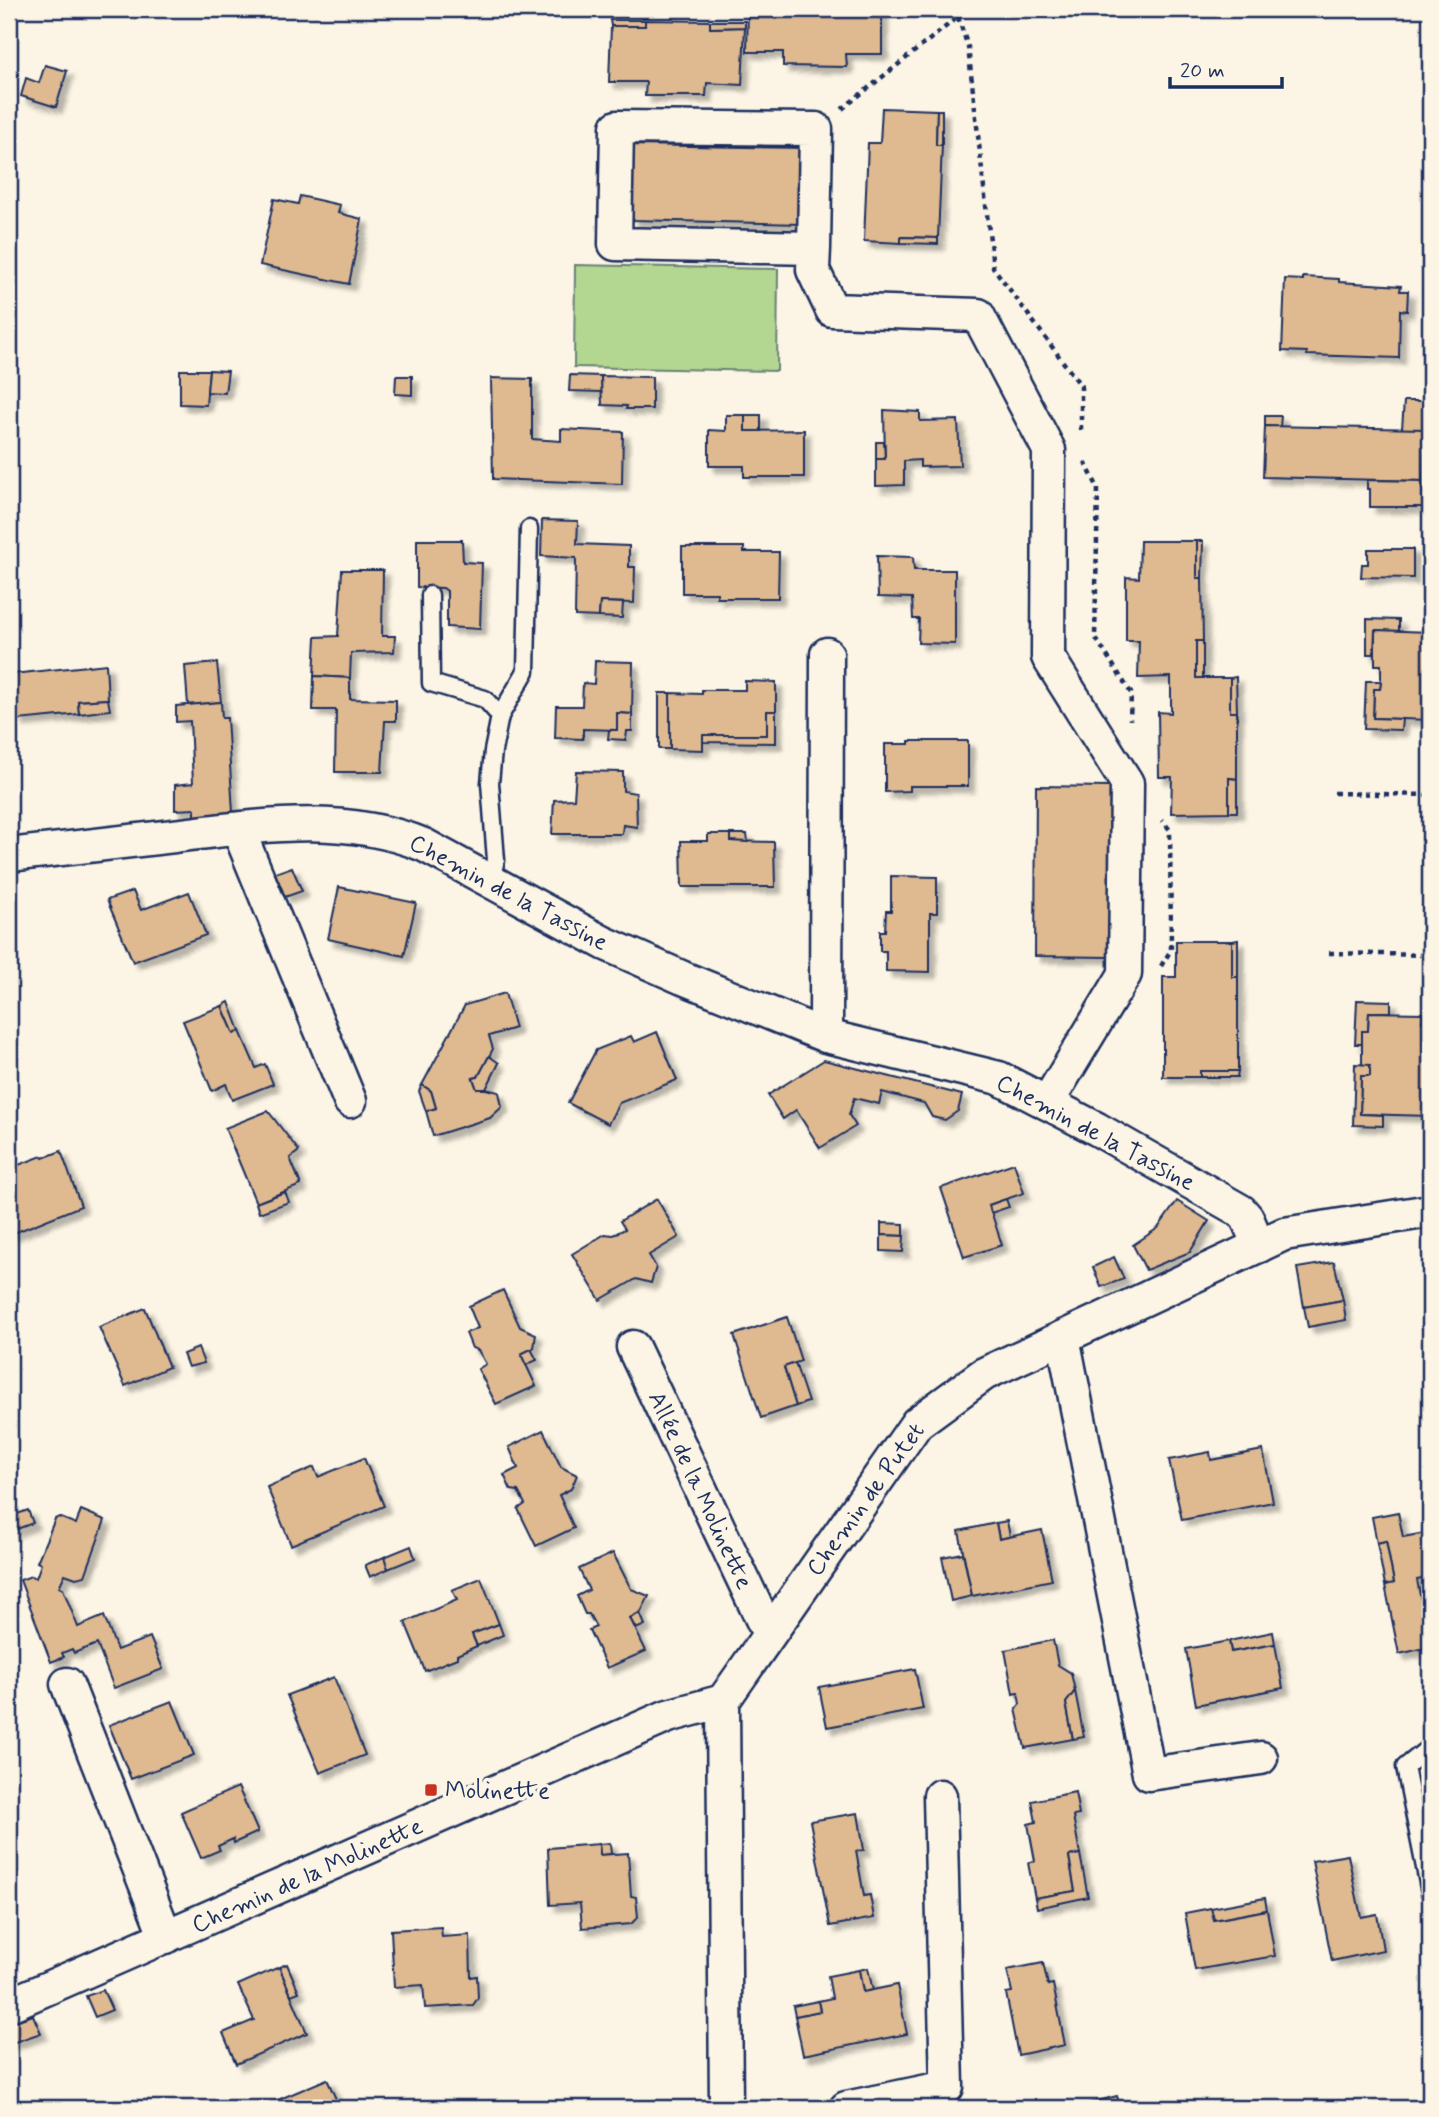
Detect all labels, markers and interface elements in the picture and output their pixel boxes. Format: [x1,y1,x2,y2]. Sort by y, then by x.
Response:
scale bar [1170,46,1282,90]
text: 20 m [1180,57,1225,85]
street label: Chemin de la Tassine [404,828,613,959]
street label: Chemin de la Tassine [991,1068,1200,1199]
street label: Allée de la Molinette [640,1387,759,1595]
street label: Chemin de Putet [800,1417,932,1583]
place label: Molinette [445,1776,550,1807]
marker: Molinette [423,1782,439,1798]
street label: Chemin de la Molinette [187,1811,428,1941]

